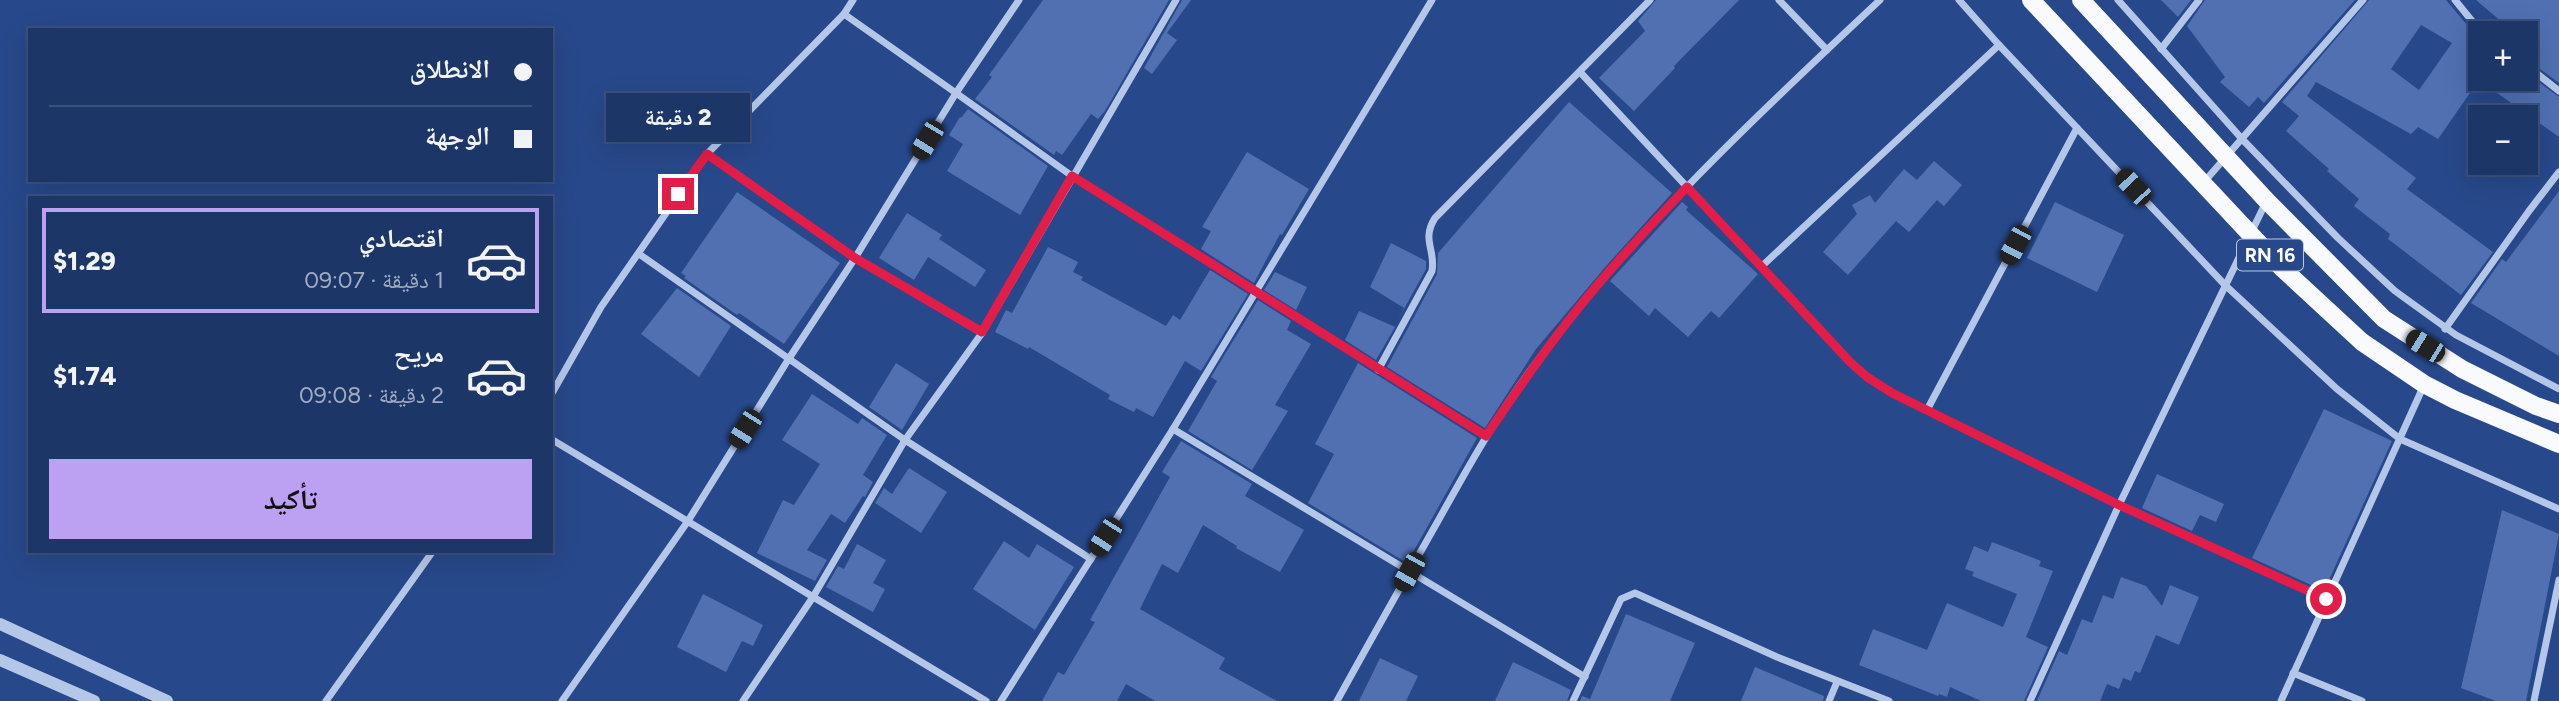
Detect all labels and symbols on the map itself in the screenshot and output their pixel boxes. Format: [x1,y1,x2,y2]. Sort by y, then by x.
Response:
callout: 2 دقيقة [606,92,750,142]
car [908,117,947,163]
car [2111,164,2156,210]
route end [662,178,694,210]
car [1996,222,2035,268]
road number: RN 16 [2237,240,2303,270]
car [2402,326,2449,366]
car [725,406,766,452]
car [1085,514,1126,560]
car [1390,549,1429,595]
route start [2310,583,2342,615]

